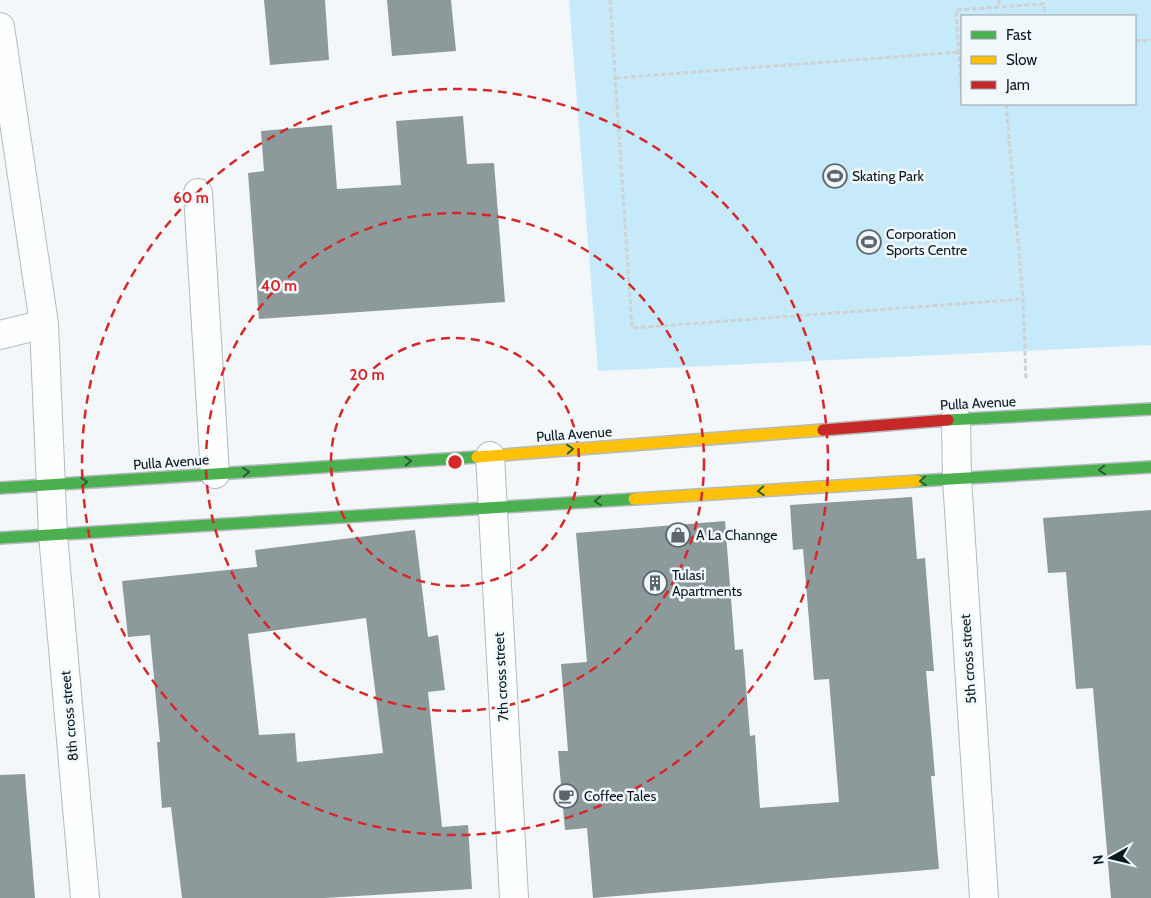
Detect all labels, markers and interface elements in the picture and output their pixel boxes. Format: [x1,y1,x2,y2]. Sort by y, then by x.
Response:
legend [961,15,1136,105]
text: Fast [1006,26,1031,44]
text: Slow [1006,51,1037,69]
text: Jam [1005,76,1030,94]
sports icon: Skating Park [822,163,848,189]
place label: Skating Park [852,167,924,185]
text: 60 m [173,189,209,207]
place label: Corporation Sports Centre [886,225,967,259]
sports icon: Corporation Sports Centre [856,229,882,255]
text: 40 m [261,277,297,295]
text: 20 m [350,366,384,384]
street label: Pulla Avenue [940,392,1016,414]
street label: Pulla Avenue [535,422,613,446]
one-way arrow [566,444,574,455]
street label: Pulla Avenue [132,450,210,474]
centre of rings [446,453,464,471]
one-way arrow [404,456,412,467]
one-way arrow [1098,465,1106,476]
one-way arrow [242,466,250,477]
one-way arrow [918,476,926,487]
one-way arrow [80,477,88,488]
one-way arrow [756,486,764,497]
one-way arrow [594,496,602,507]
shop icon: A La Channge [665,522,691,548]
place label: A La Channge [696,526,777,544]
place label: Tulasi Apartments [672,566,742,600]
building icon: Tulasi Apartments [642,570,668,596]
street label: 5th cross street [956,613,980,704]
street label: 7th cross street [490,632,512,722]
street label: 8th cross street [56,670,82,762]
cafe icon: Coffee Tales [553,783,579,809]
place label: Coffee Tales [584,787,656,805]
north arrow [1086,833,1136,883]
text: N [1089,854,1108,866]

